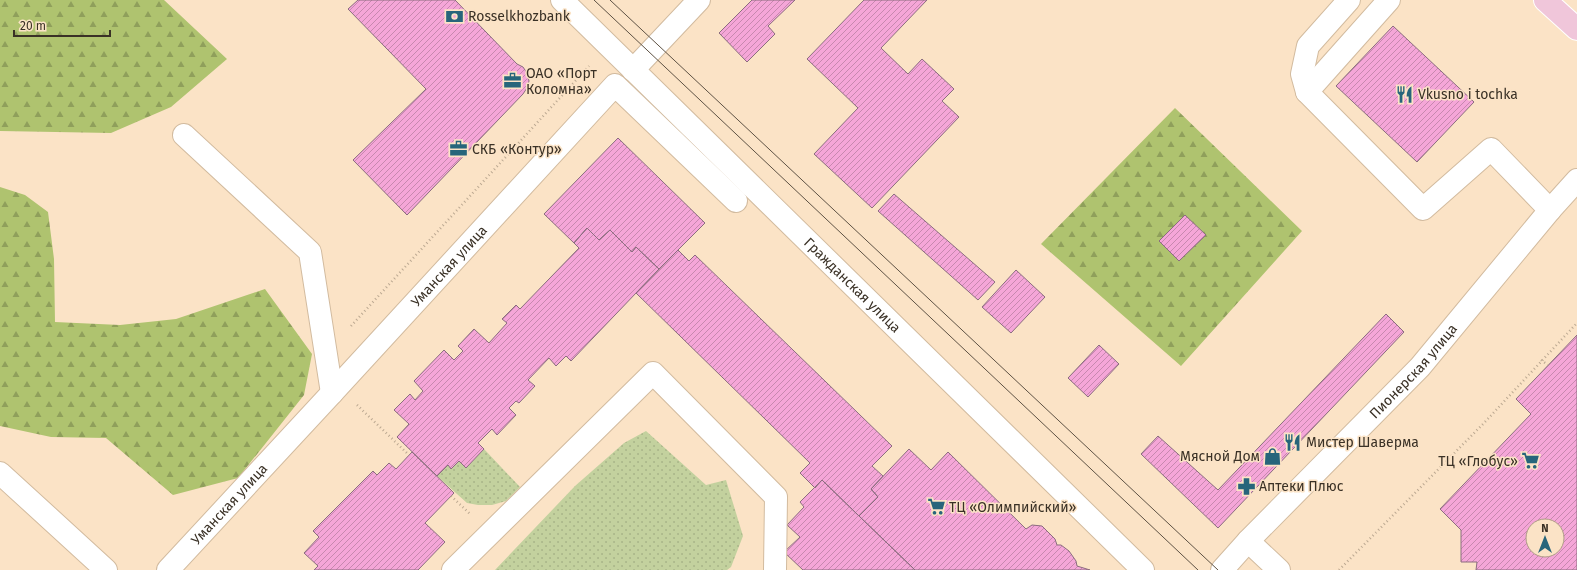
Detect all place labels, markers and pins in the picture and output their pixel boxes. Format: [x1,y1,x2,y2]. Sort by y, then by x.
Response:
bank icon: Rosselkhozbank [445,6,465,26]
place label: Rosselkhozbank [468,8,571,25]
place label: ОАО «Порт Коломна» [526,65,597,98]
office icon: ОАО «Порт Коломна» [503,71,523,91]
restaurant icon: Vkusno i tochka [1395,84,1415,104]
place label: Vkusno i tochka [1418,86,1518,103]
office icon: СКБ «Контур» [449,139,469,159]
place label: СКБ «Контур» [472,141,562,158]
restaurant icon: Мистер Шаверма [1283,432,1303,452]
place label: Мистер Шаверма [1306,434,1419,451]
shop icon: Мясной Дом [1263,446,1283,466]
place label: Мясной Дом [1180,448,1260,465]
supermarket icon: ТЦ «Глобус» [1521,451,1541,471]
place label: ТЦ «Глобус» [1438,453,1518,470]
pharmacy icon: Аптеки Плюс [1236,476,1256,496]
place label: Аптеки Плюс [1259,478,1344,495]
supermarket icon: ТЦ «Олимпийский» [926,497,946,517]
place label: ТЦ «Олимпийский» [949,499,1077,516]

